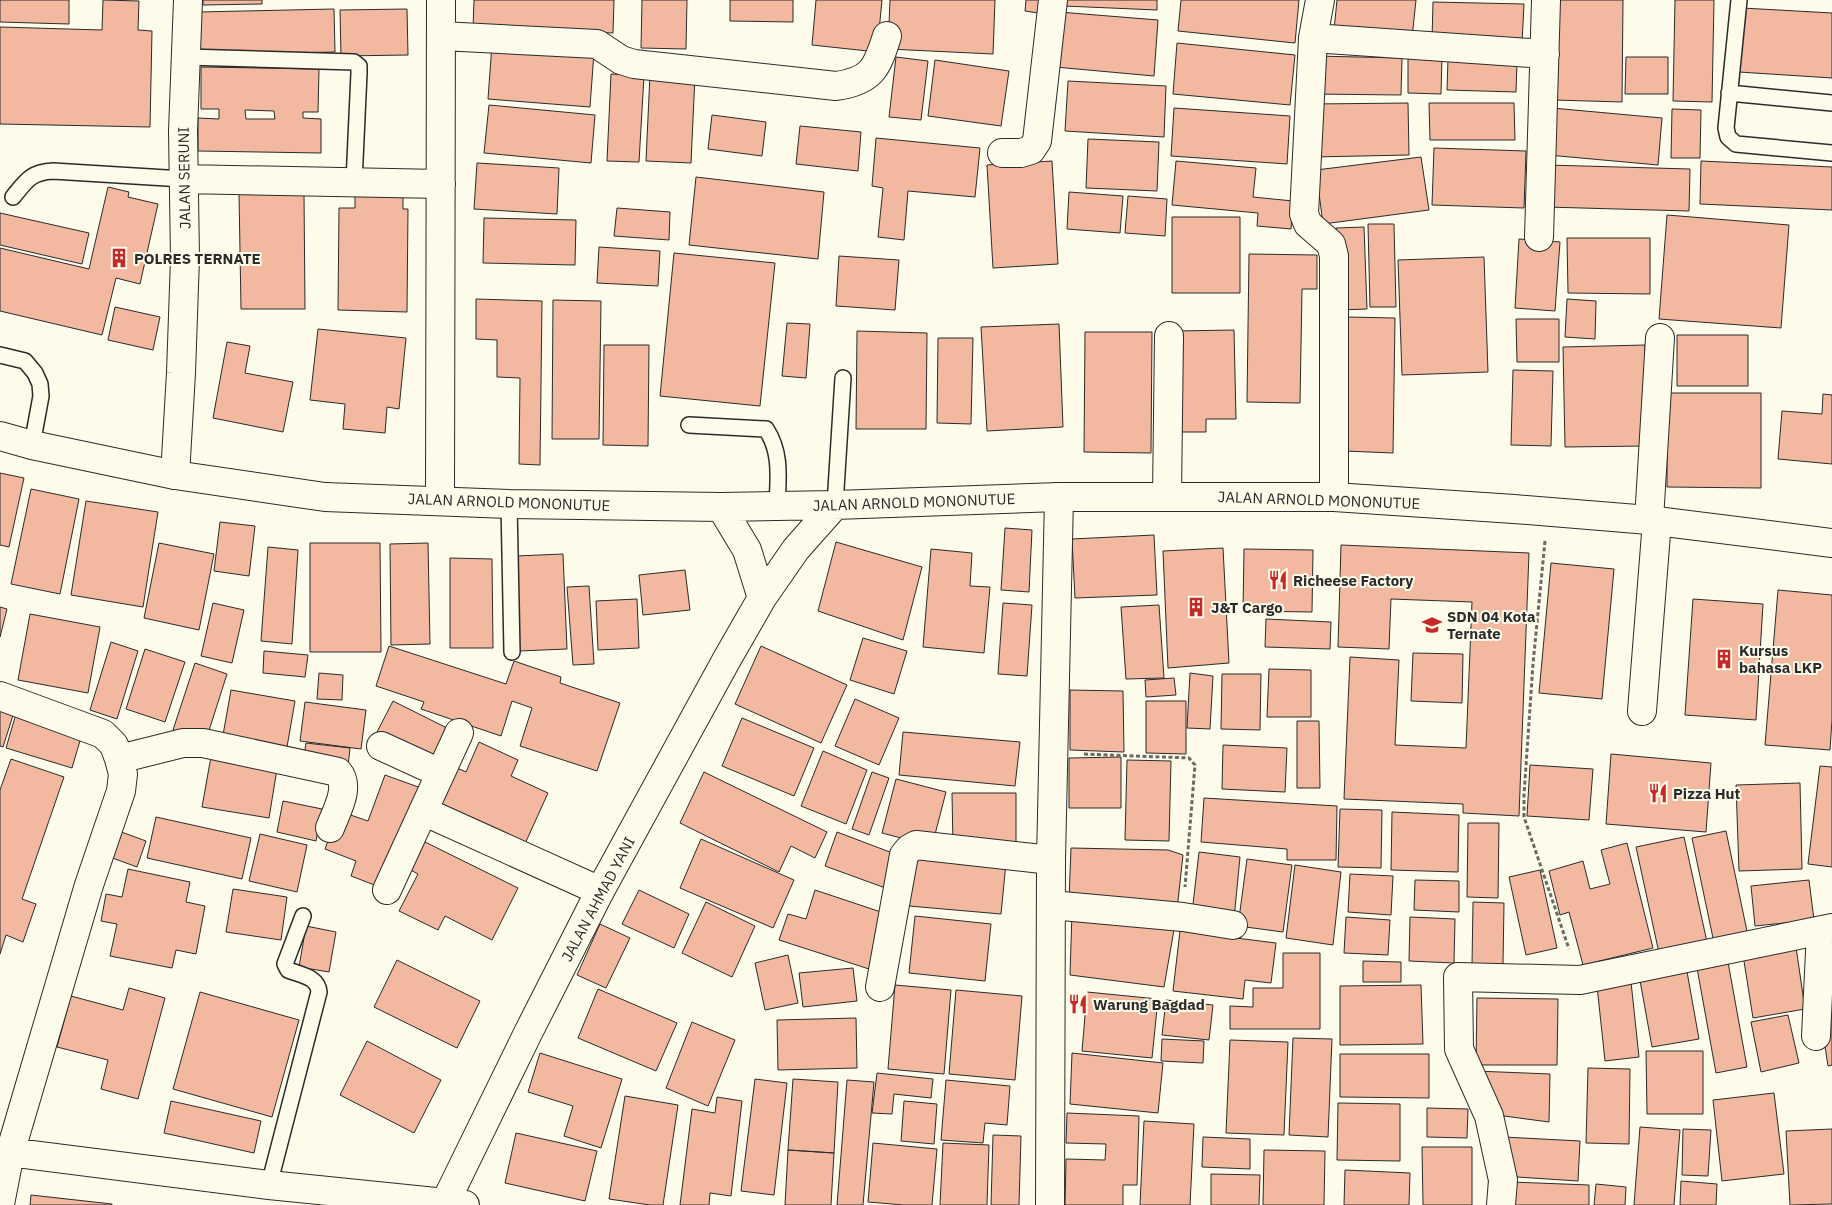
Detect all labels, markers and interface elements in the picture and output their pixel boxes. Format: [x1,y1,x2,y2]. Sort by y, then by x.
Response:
street label: JALAN SERUNI [174,127,194,229]
building icon: POLRES TERNATE [108,247,130,269]
place label: POLRES TERNATE [134,249,261,268]
street label: JALAN ARNOLD MONONUTUE [1217,487,1421,513]
street label: JALAN ARNOLD MONONUTUE [407,489,611,515]
street label: JALAN ARNOLD MONONUTUE [812,489,1016,515]
restaurant icon: Richeese Factory [1267,569,1289,591]
place label: Richeese Factory [1293,571,1413,590]
building icon: J&T Cargo [1185,596,1207,618]
place label: J&T Cargo [1211,598,1283,617]
place label: SDN 04 Kota Ternate [1447,607,1536,643]
school or university icon: SDN 04 Kota Ternate [1421,614,1443,636]
place label: Kursus bahasa LKP [1739,641,1822,677]
building icon: Kursus bahasa LKP [1713,648,1735,670]
restaurant icon: Pizza Hut [1647,782,1669,804]
place label: Pizza Hut [1673,784,1741,803]
street label: JALAN AHMAD YANI [557,833,639,965]
restaurant icon: Warung Bagdad [1067,993,1089,1015]
place label: Warung Bagdad [1093,995,1205,1014]

